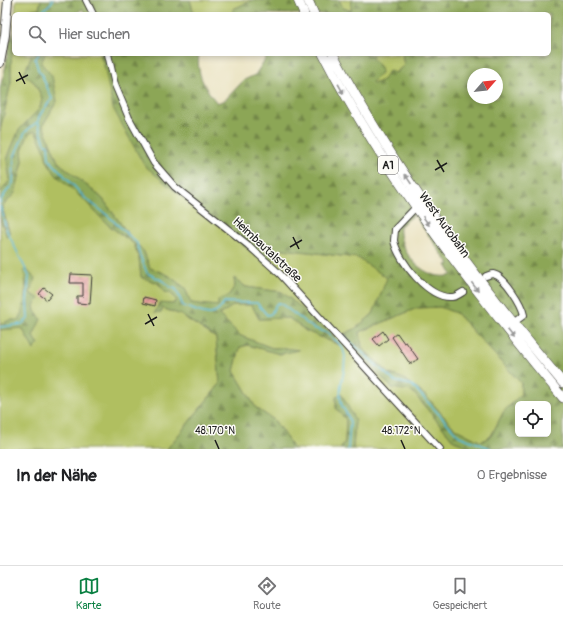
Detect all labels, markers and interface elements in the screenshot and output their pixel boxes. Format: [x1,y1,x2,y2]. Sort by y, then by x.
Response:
search box [12,12,551,56]
icon: search [26,23,48,45]
text: Hier suchen [58,25,130,44]
north arrow [467,68,503,104]
one-way arrow [337,83,344,94]
road number: A1 [378,156,398,174]
one-way arrow [404,174,412,184]
street label: West Autobahn [415,189,473,261]
street label: Heimbautalstraße [229,214,305,286]
one-way arrow [422,216,430,227]
one-way arrow [470,282,479,293]
one-way arrow [507,329,515,340]
map controls [515,401,551,437]
button: locate [515,401,551,437]
text: 48.170°N [195,425,235,437]
text: 48.172°N [382,425,421,437]
text: In der Nähe [16,465,97,486]
text: 0 Ergebnisse [477,467,547,483]
tab: Karte [76,575,101,612]
tab: Route [253,575,281,612]
tab: Gespeichert [432,575,487,612]

